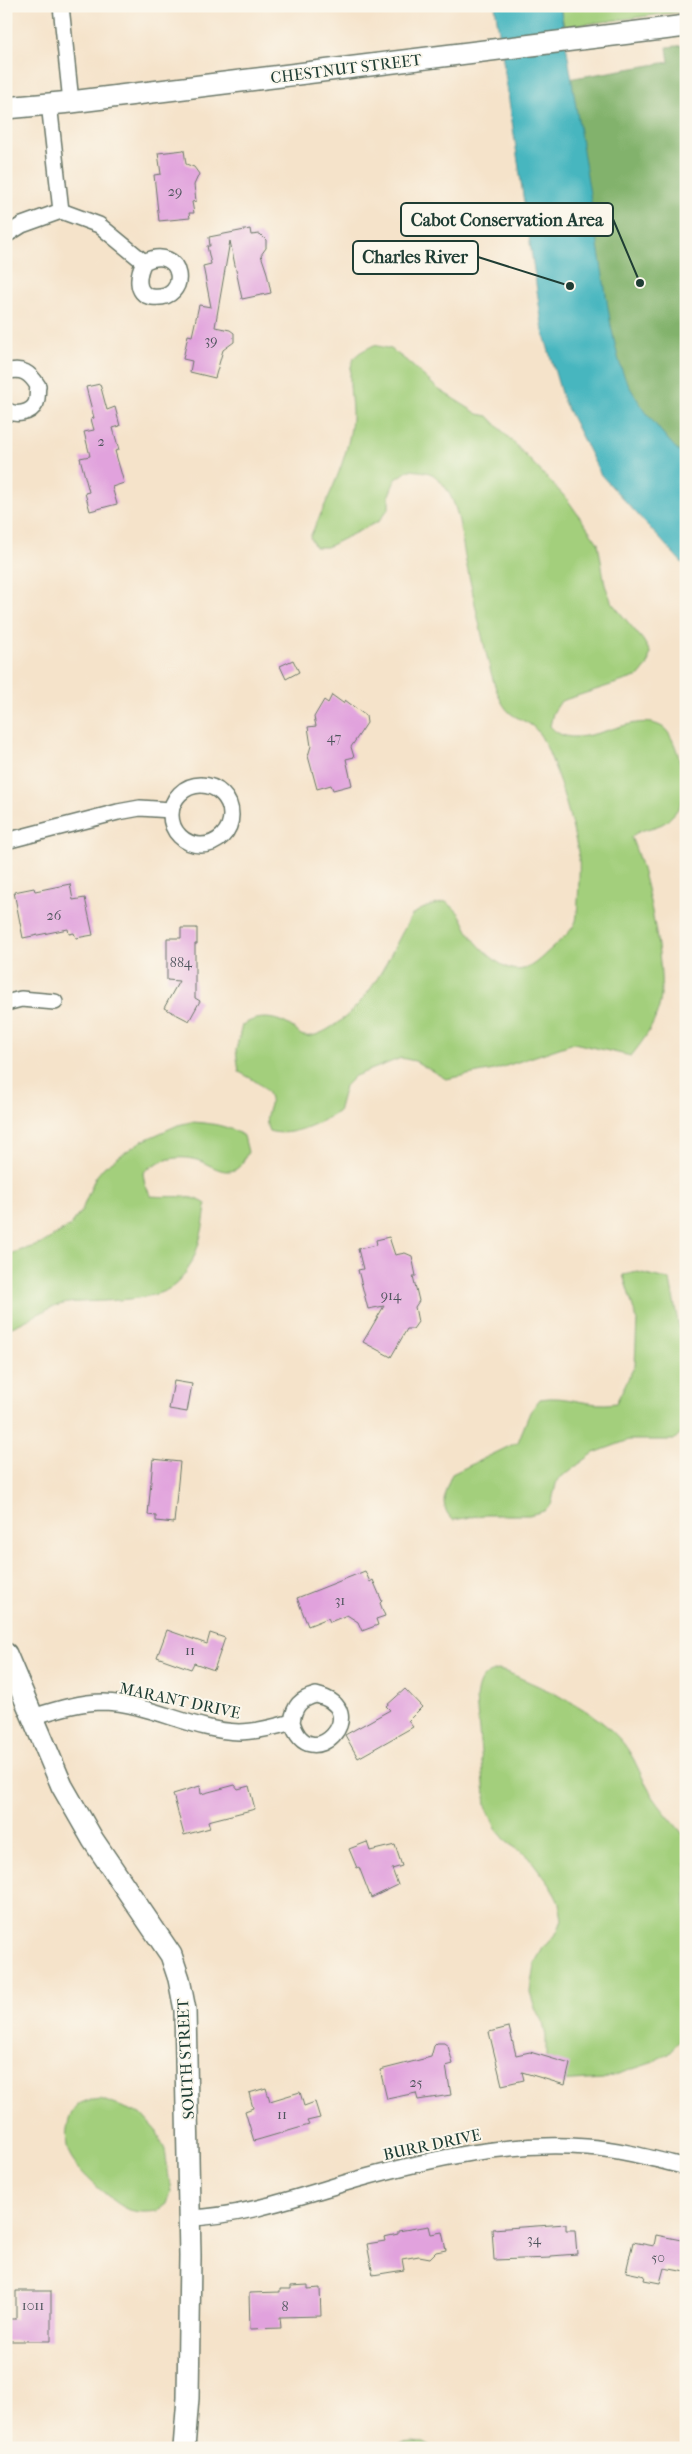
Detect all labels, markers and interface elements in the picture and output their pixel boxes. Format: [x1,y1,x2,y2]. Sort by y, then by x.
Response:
street label: CHESTNUT STREET [270,50,423,87]
house number: 29 [168,183,182,200]
callout: Cabot Conservation Area [401,203,613,236]
text: Cabot Conservation Area [411,210,604,231]
callout: Charles River [353,241,478,274]
text: Charles River [362,247,468,268]
house number: 39 [204,332,218,349]
house number: 2 [97,433,105,450]
house number: 47 [327,729,342,746]
house number: 26 [47,907,62,924]
house number: 884 [170,954,193,971]
house number: 914 [381,1287,402,1304]
house number: 31 [335,1592,345,1609]
house number: 11 [185,1642,195,1659]
street label: MARANT DRIVE [118,1678,242,1723]
street label: SOUTH STREET [173,1998,198,2120]
house number: 25 [409,2074,423,2091]
house number: 11 [277,2106,287,2123]
street label: BURR DRIVE [381,2125,483,2164]
house number: 34 [527,2231,542,2248]
house number: 50 [651,2249,665,2266]
house number: 1011 [22,2297,44,2314]
house number: 8 [281,2298,289,2315]

